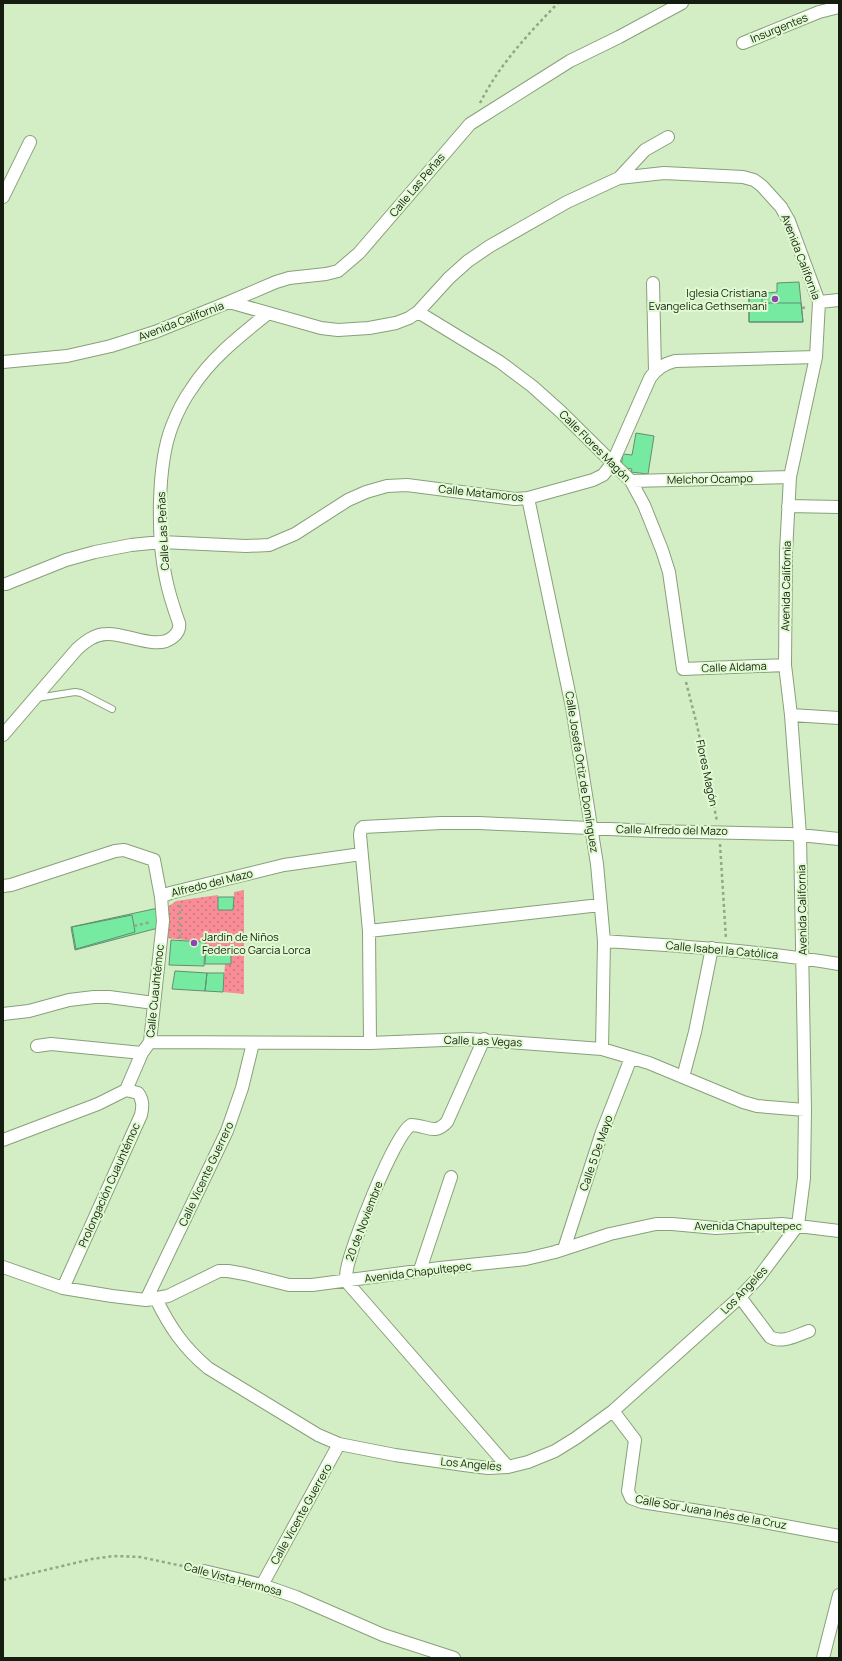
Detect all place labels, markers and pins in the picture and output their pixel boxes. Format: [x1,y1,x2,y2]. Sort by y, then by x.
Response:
place label: Iglesia Cristiana Evangelica Gethsemani [649,285,767,313]
marker: Iglesia Cristiana Evangelica Gethsemani [770,294,780,304]
place label: Jardin de Niños Federico Garcia Lorca [202,929,311,957]
marker: Jardin de Niños Federico Garcia Lorca [189,938,199,948]

